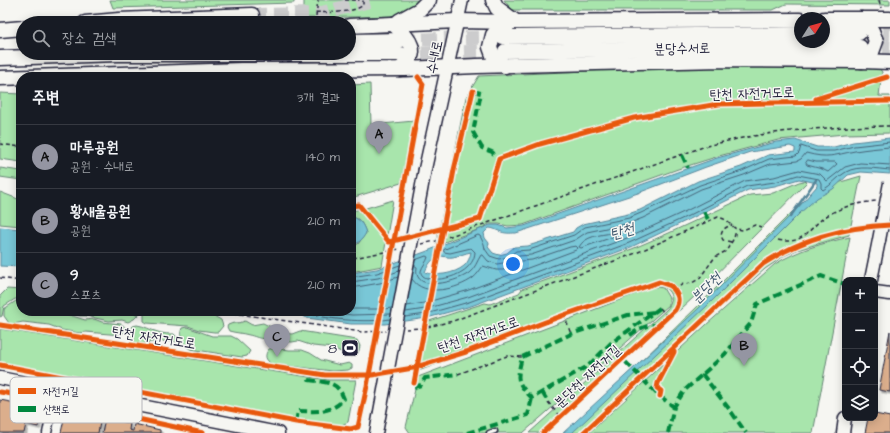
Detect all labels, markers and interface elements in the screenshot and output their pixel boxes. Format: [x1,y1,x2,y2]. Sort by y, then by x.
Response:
north arrow [794,12,830,48]
search box [16,16,356,60]
icon: search [30,27,52,49]
text: 장소 검색 [62,28,116,49]
street label: 수내로 [422,39,448,76]
street label: 분당수서로 [654,39,710,59]
street label: 탄천 자전거도로 [709,83,795,105]
text: 주변 [32,86,59,110]
text: 3개 결과 [297,89,340,107]
pin: A [366,121,392,154]
text: 마루공원 [70,137,118,158]
text: A [41,148,49,166]
text: 140 m [306,148,340,166]
text: 공원 · 수내로 [70,158,135,176]
text: 황새울공원 [70,201,130,222]
text: B [40,212,50,230]
text: 210 m [307,212,340,230]
water label: 탄천 [608,218,638,245]
text: 공원 [70,222,91,240]
your location [503,254,523,274]
text: 9 [70,265,79,286]
water label: 분당천 [686,267,728,309]
text: C [40,276,50,294]
text: 210 m [307,276,340,294]
map controls [842,277,878,421]
button: + [842,277,878,313]
text: 스포츠 [70,286,101,304]
street label: 탄천 자전거도로 [435,312,522,358]
button: − [842,313,878,349]
street label: 탄천 자전거도로 [111,322,197,354]
pin: C [264,324,290,357]
pin: B [731,333,757,366]
sports icon: 8 [340,338,360,358]
place label: 8 [328,339,337,359]
street label: 분당천 자전거길 [550,340,626,413]
button: locate [842,349,878,385]
legend [10,377,142,423]
text: 자전거길 [43,384,79,399]
button: layers [842,385,878,421]
text: 산책로 [43,402,70,417]

